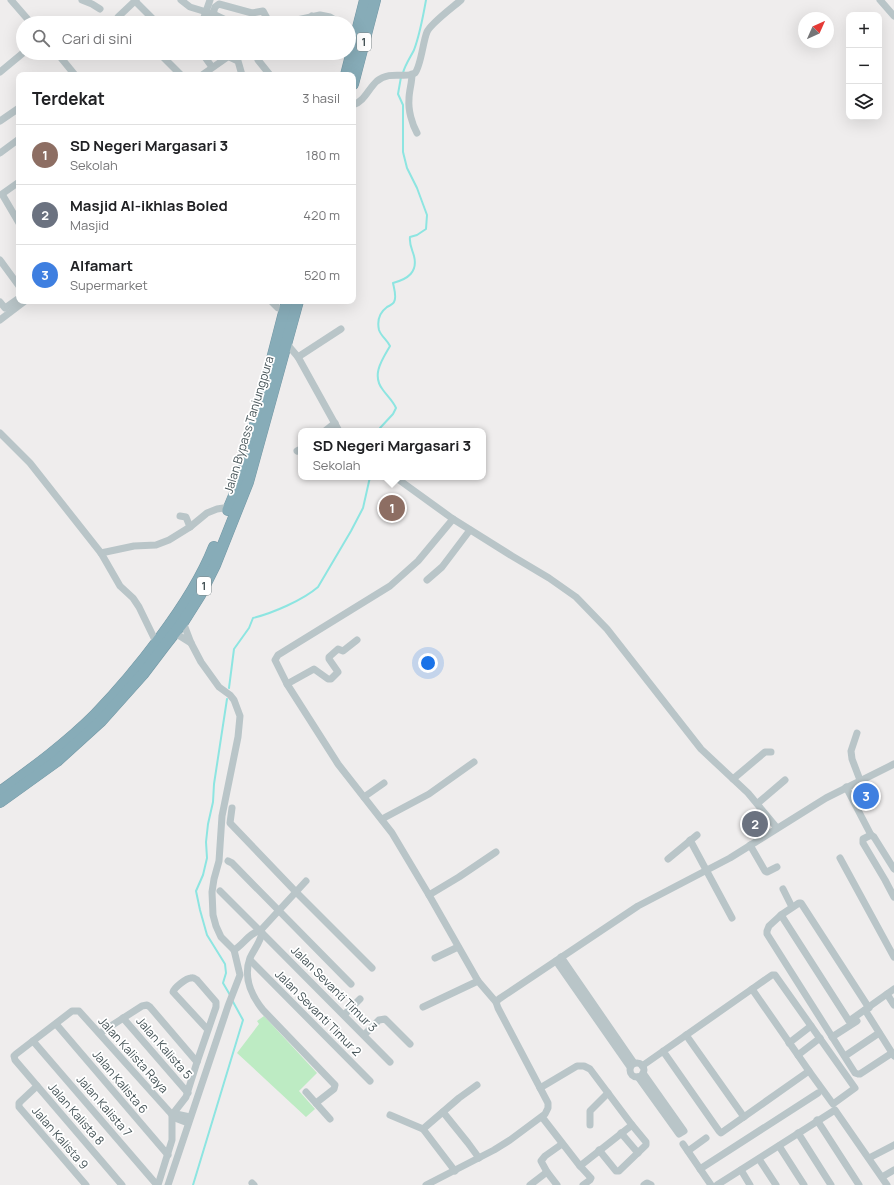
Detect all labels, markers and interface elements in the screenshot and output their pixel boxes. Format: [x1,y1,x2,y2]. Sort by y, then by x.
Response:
north arrow [798,12,834,48]
map controls [846,12,882,120]
button: + [846,12,882,48]
search box [16,16,356,60]
icon: search [30,27,52,49]
text: Cari di sini [62,28,132,49]
road number: 1 [357,33,371,51]
button: − [846,48,882,84]
button: layers [846,84,882,120]
text: Terdekat [32,87,105,110]
text: 3 hasil [302,89,340,107]
text: SD Negeri Margasari 3 [70,135,228,156]
text: 1 [42,146,48,164]
text: 180 m [306,146,340,164]
text: Sekolah [70,156,118,174]
text: Masjid Al-ikhlas Boled [70,195,228,216]
text: 2 [41,206,49,224]
text: 420 m [303,206,340,224]
text: Masjid [70,216,109,234]
text: Alfamart [70,255,133,276]
text: 3 [41,266,49,284]
text: 520 m [304,266,340,284]
text: Supermarket [70,276,148,294]
street label: Jalan Bypass Tanjungpura [219,354,278,496]
popup [298,428,486,480]
text: SD Negeri Margasari 3 [313,435,471,456]
text: Sekolah [313,456,360,474]
pin: 1 [379,493,405,523]
road number: 1 [197,577,211,595]
your location [418,653,438,673]
pin: 3 [853,781,879,811]
pin: 2 [742,809,768,839]
street label: Jalan Sevanti Timur 3 [287,942,381,1036]
street label: Jalan Sevanti Timur 2 [271,966,365,1060]
street label: Jalan Kalista Raya [94,1013,172,1097]
street label: Jalan Kalista 5 [132,1013,196,1083]
street label: Jalan Kalista 6 [89,1046,152,1117]
street label: Jalan Kalista 7 [73,1071,136,1140]
street label: Jalan Kalista 8 [44,1079,108,1149]
street label: Jalan Kalista 9 [28,1103,92,1173]

